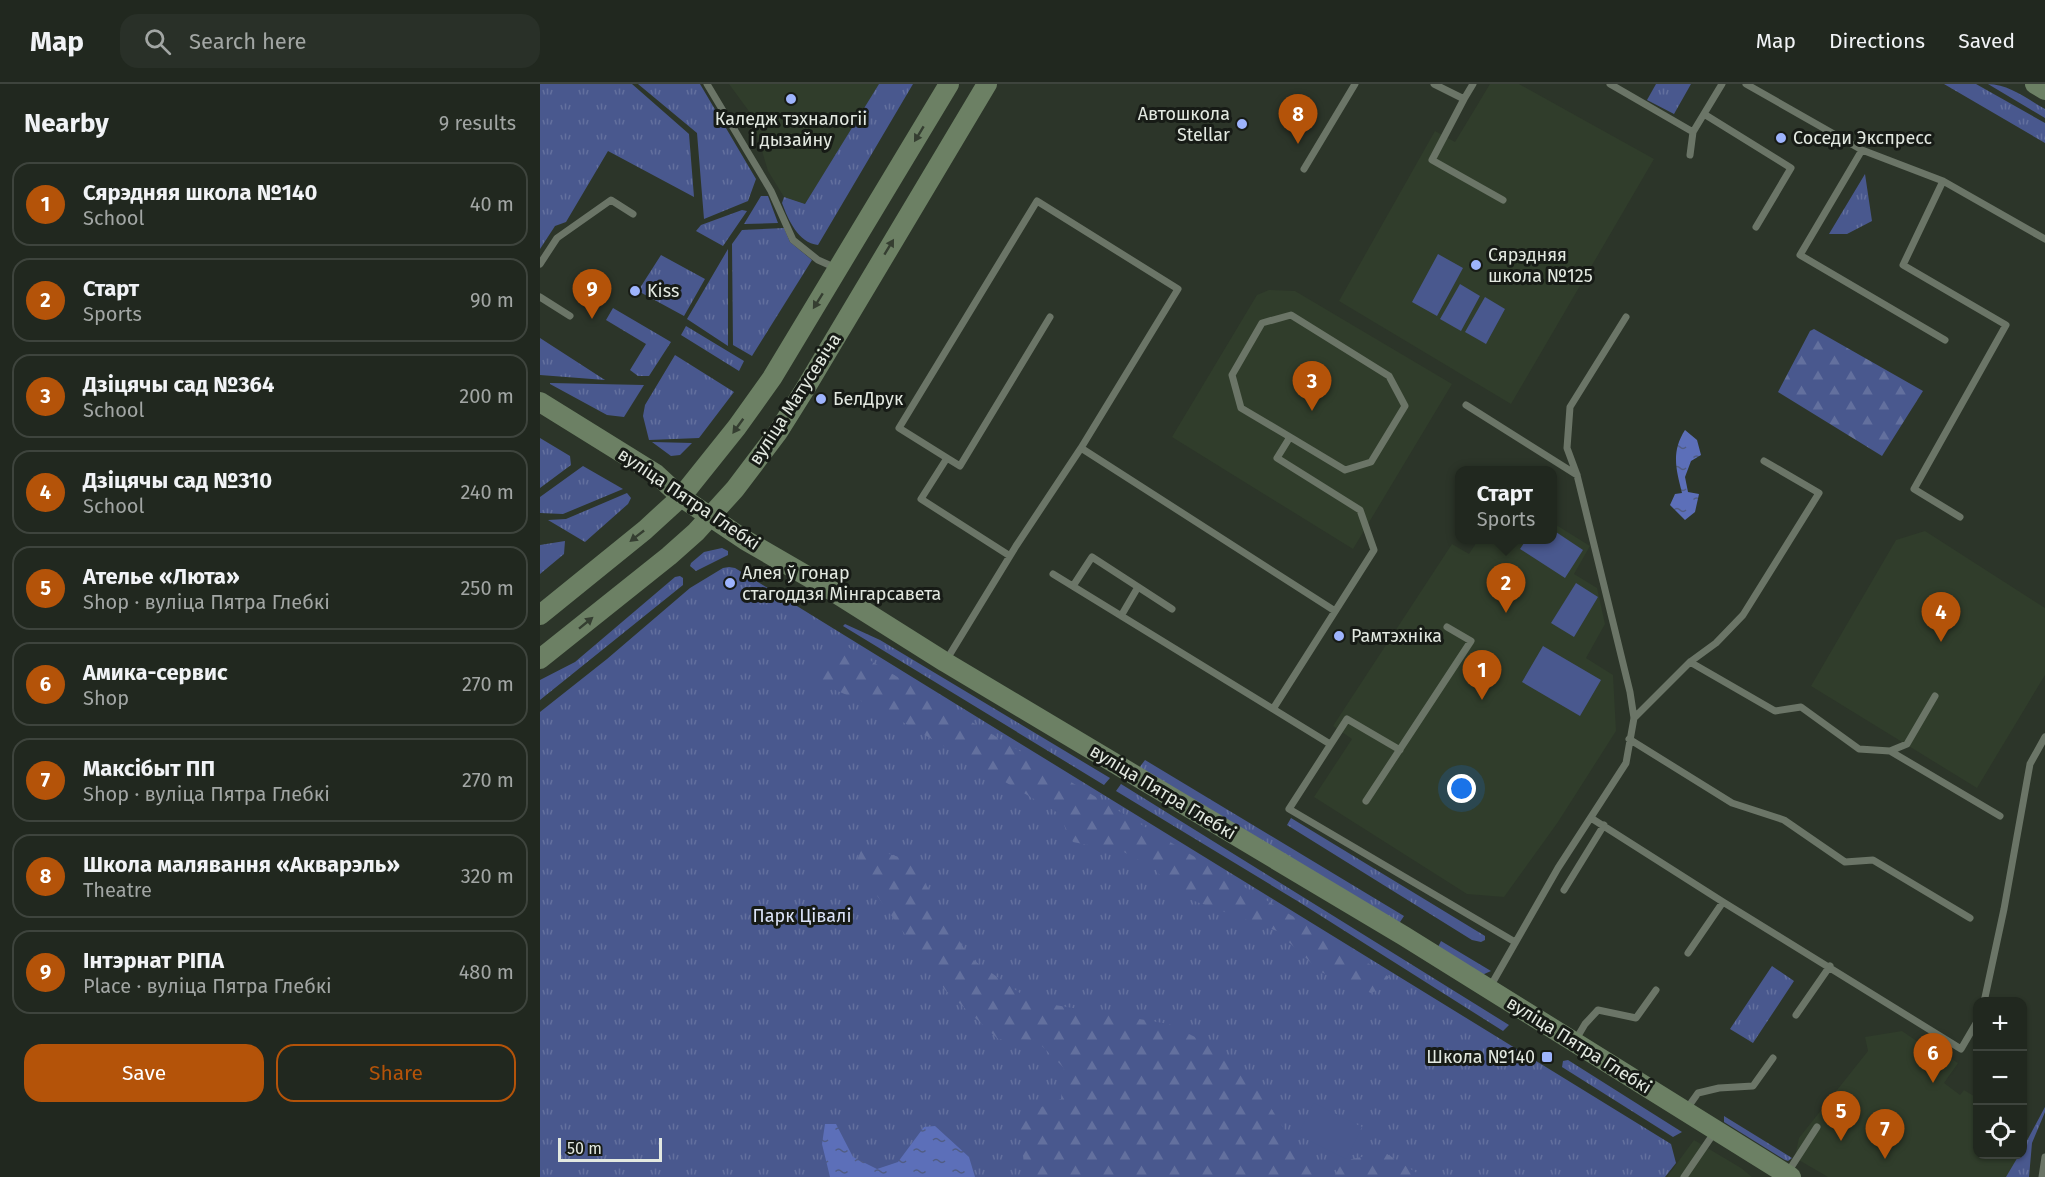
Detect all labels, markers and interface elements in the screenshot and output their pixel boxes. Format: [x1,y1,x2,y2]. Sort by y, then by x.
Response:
search box [120,14,540,68]
text: Map [30,25,84,58]
icon: search [141,25,174,58]
text: Search here [189,28,307,55]
text: Map [1756,28,1796,54]
text: Directions [1829,28,1925,54]
text: Saved [1958,28,2015,54]
marker: Каледж тэхналогіі і дызайну [784,92,798,106]
pin: 8 [1278,94,1317,144]
place label: Автошкола Stellar [1138,103,1230,146]
text: Nearby [24,108,109,139]
place label: Каледж тэхналогіі і дызайну [715,108,867,151]
text: 9 results [439,111,516,135]
marker: Автошкола Stellar [1235,117,1249,131]
one-way arrow [913,126,924,142]
place label: Соседи Экспресс [1793,127,1933,149]
marker: Соседи Экспресс [1774,131,1788,145]
text: Сярэдняя школа №140 [83,179,317,206]
text: 1 [41,192,50,216]
text: 40 m [470,192,514,216]
text: School [83,206,144,230]
one-way arrow [884,239,895,255]
place label: Сярэдняя школа №125 [1488,244,1593,287]
marker: Сярэдняя школа №125 [1469,258,1483,272]
pin: 9 [572,270,612,319]
text: Старт [83,275,139,302]
place label: Kiss [647,280,679,302]
marker: Kiss [628,284,642,298]
text: 2 [40,288,51,312]
text: 90 m [470,288,514,312]
one-way arrow [813,293,824,310]
text: Sports [83,302,142,326]
street label: вуліца Матусевіча [744,329,846,469]
pin: 3 [1292,362,1332,411]
text: Дзіцячы сад №364 [83,371,274,398]
text: 3 [40,384,51,408]
text: 200 m [459,384,514,408]
place label: БелДрук [833,388,904,410]
marker: БелДрук [814,392,828,406]
text: School [83,398,144,422]
one-way arrow [732,417,744,433]
street label: вуліца Пятра Глебкі [614,443,764,555]
popup [1455,466,1557,544]
text: Дзіцячы сад №310 [83,467,272,494]
text: 4 [40,480,51,504]
text: 240 m [460,480,514,504]
text: Старт [1477,480,1533,507]
text: School [83,494,144,518]
text: Sports [1477,507,1535,531]
one-way arrow [630,530,645,542]
place label: Алея ў гонар стагоддзя Мінгарсавета [742,562,941,605]
text: Ателье «Люта» [83,563,240,590]
pin: 2 [1486,564,1526,613]
text: 5 [40,576,51,600]
text: 250 m [460,576,514,600]
marker: Алея ў гонар стагоддзя Мінгарсавета [723,576,737,590]
text: Shop · вуліца Пятра Глебкі [83,590,330,614]
pin: 4 [1922,592,1960,642]
one-way arrow [578,616,594,629]
place label: Рамтэхніка [1351,625,1442,647]
marker: Рамтэхніка [1332,629,1346,643]
pin: 1 [1462,650,1502,700]
text: Амика-сервис [83,659,228,686]
text: 6 [40,672,51,696]
text: 270 m [462,672,514,696]
text: Shop [83,686,129,710]
street label: вуліца Пятра Глебкі [1086,740,1240,844]
text: Максібыт ПП [83,755,215,782]
text: 7 [41,768,50,792]
text: 270 m [462,768,514,792]
your location [1447,774,1476,803]
text: Shop · вуліца Пятра Глебкі [83,782,330,806]
text: Школа малявання «Акварэль» [83,851,400,878]
text: 8 [40,864,51,888]
text: 320 m [461,864,514,888]
text: Theatre [83,878,152,902]
park label: Парк Цівалі [753,905,852,927]
text: Інтэрнат РІПА [83,947,224,974]
text: 9 [40,960,51,984]
text: 480 m [459,960,514,984]
text: Place · вуліца Пятра Глебкі [83,974,332,998]
street label: вуліца Пятра Глебкі [1502,991,1656,1099]
map controls [1973,997,2027,1159]
button: + [1973,997,2027,1051]
pin: 6 [1914,1034,1952,1083]
button: Save [24,1044,264,1102]
button: Share [276,1044,516,1102]
place label: Школа №140 [1426,1046,1535,1068]
marker: Школа №140 [1540,1050,1554,1064]
button: − [1973,1051,2027,1105]
pin: 5 [1822,1092,1860,1141]
button: locate [1973,1105,2027,1159]
pin: 7 [1866,1110,1904,1159]
scale bar [558,1135,662,1162]
text: 50 m [567,1139,602,1158]

